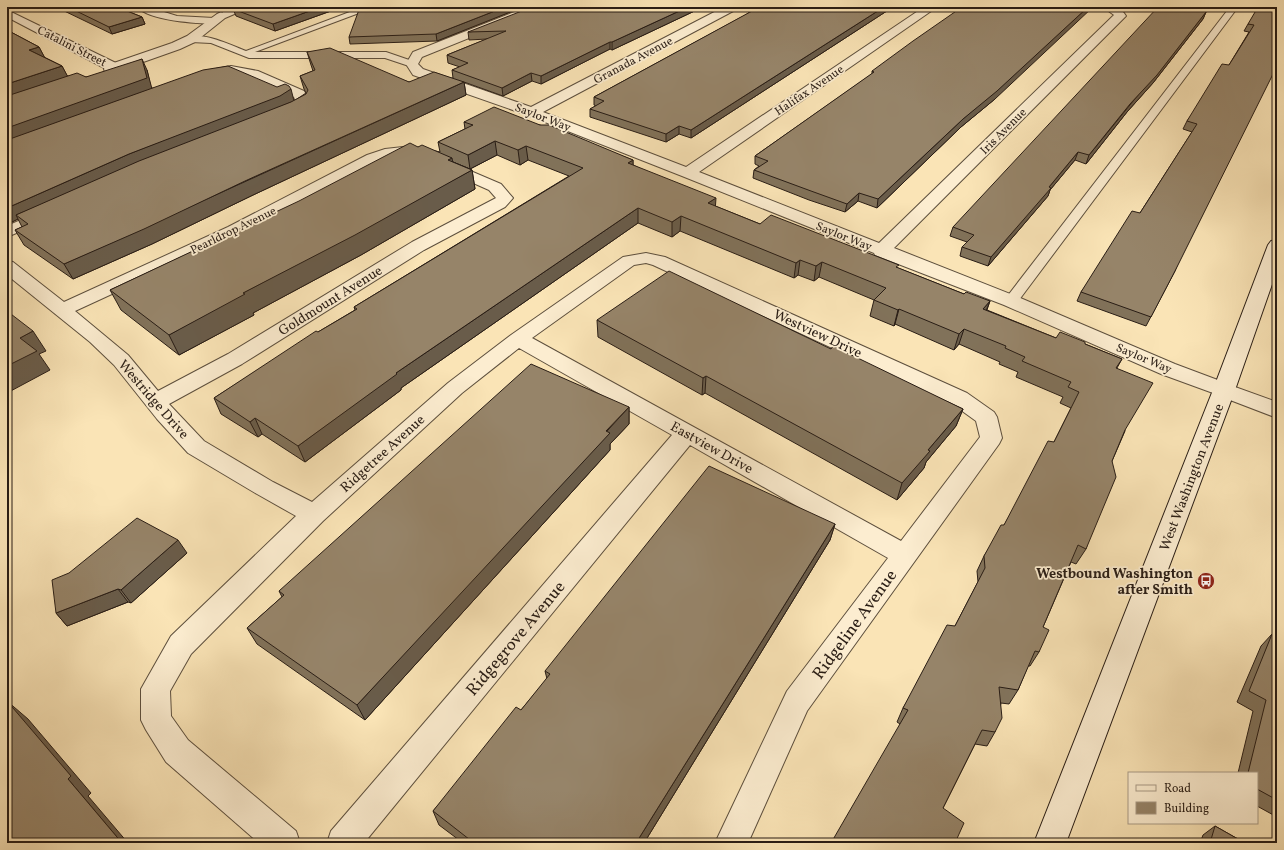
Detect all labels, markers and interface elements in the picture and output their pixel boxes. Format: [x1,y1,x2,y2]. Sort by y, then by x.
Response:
street label: Catalini Street [34,23,109,71]
street label: Granada Avenue [591,33,676,88]
street label: Halifax Avenue [772,62,847,120]
street label: Saylor Way [512,100,574,136]
street label: Iris Avenue [977,105,1031,158]
street label: Pearldrop Avenue [188,203,279,259]
street label: Saylor Way [813,218,874,256]
street label: Goldmount Avenue [275,261,387,341]
street label: Westview Drive [770,305,865,363]
street label: Saylor Way [1113,340,1174,378]
street label: Westridge Drive [113,356,193,444]
street label: West Washington Avenue [1156,401,1229,554]
street label: Ridgetree Avenue [336,411,430,497]
street label: Eastview Drive [667,418,756,479]
street label: Ridgeline Avenue [808,565,903,684]
place label: Westbound Washington after Smith [1036,565,1193,600]
bus stop icon: Westbound Washington after Smith [1196,571,1216,591]
street label: Ridgegrove Avenue [461,577,571,701]
legend [1128,772,1258,824]
text: Road [1164,781,1191,797]
text: Building [1164,801,1209,817]

